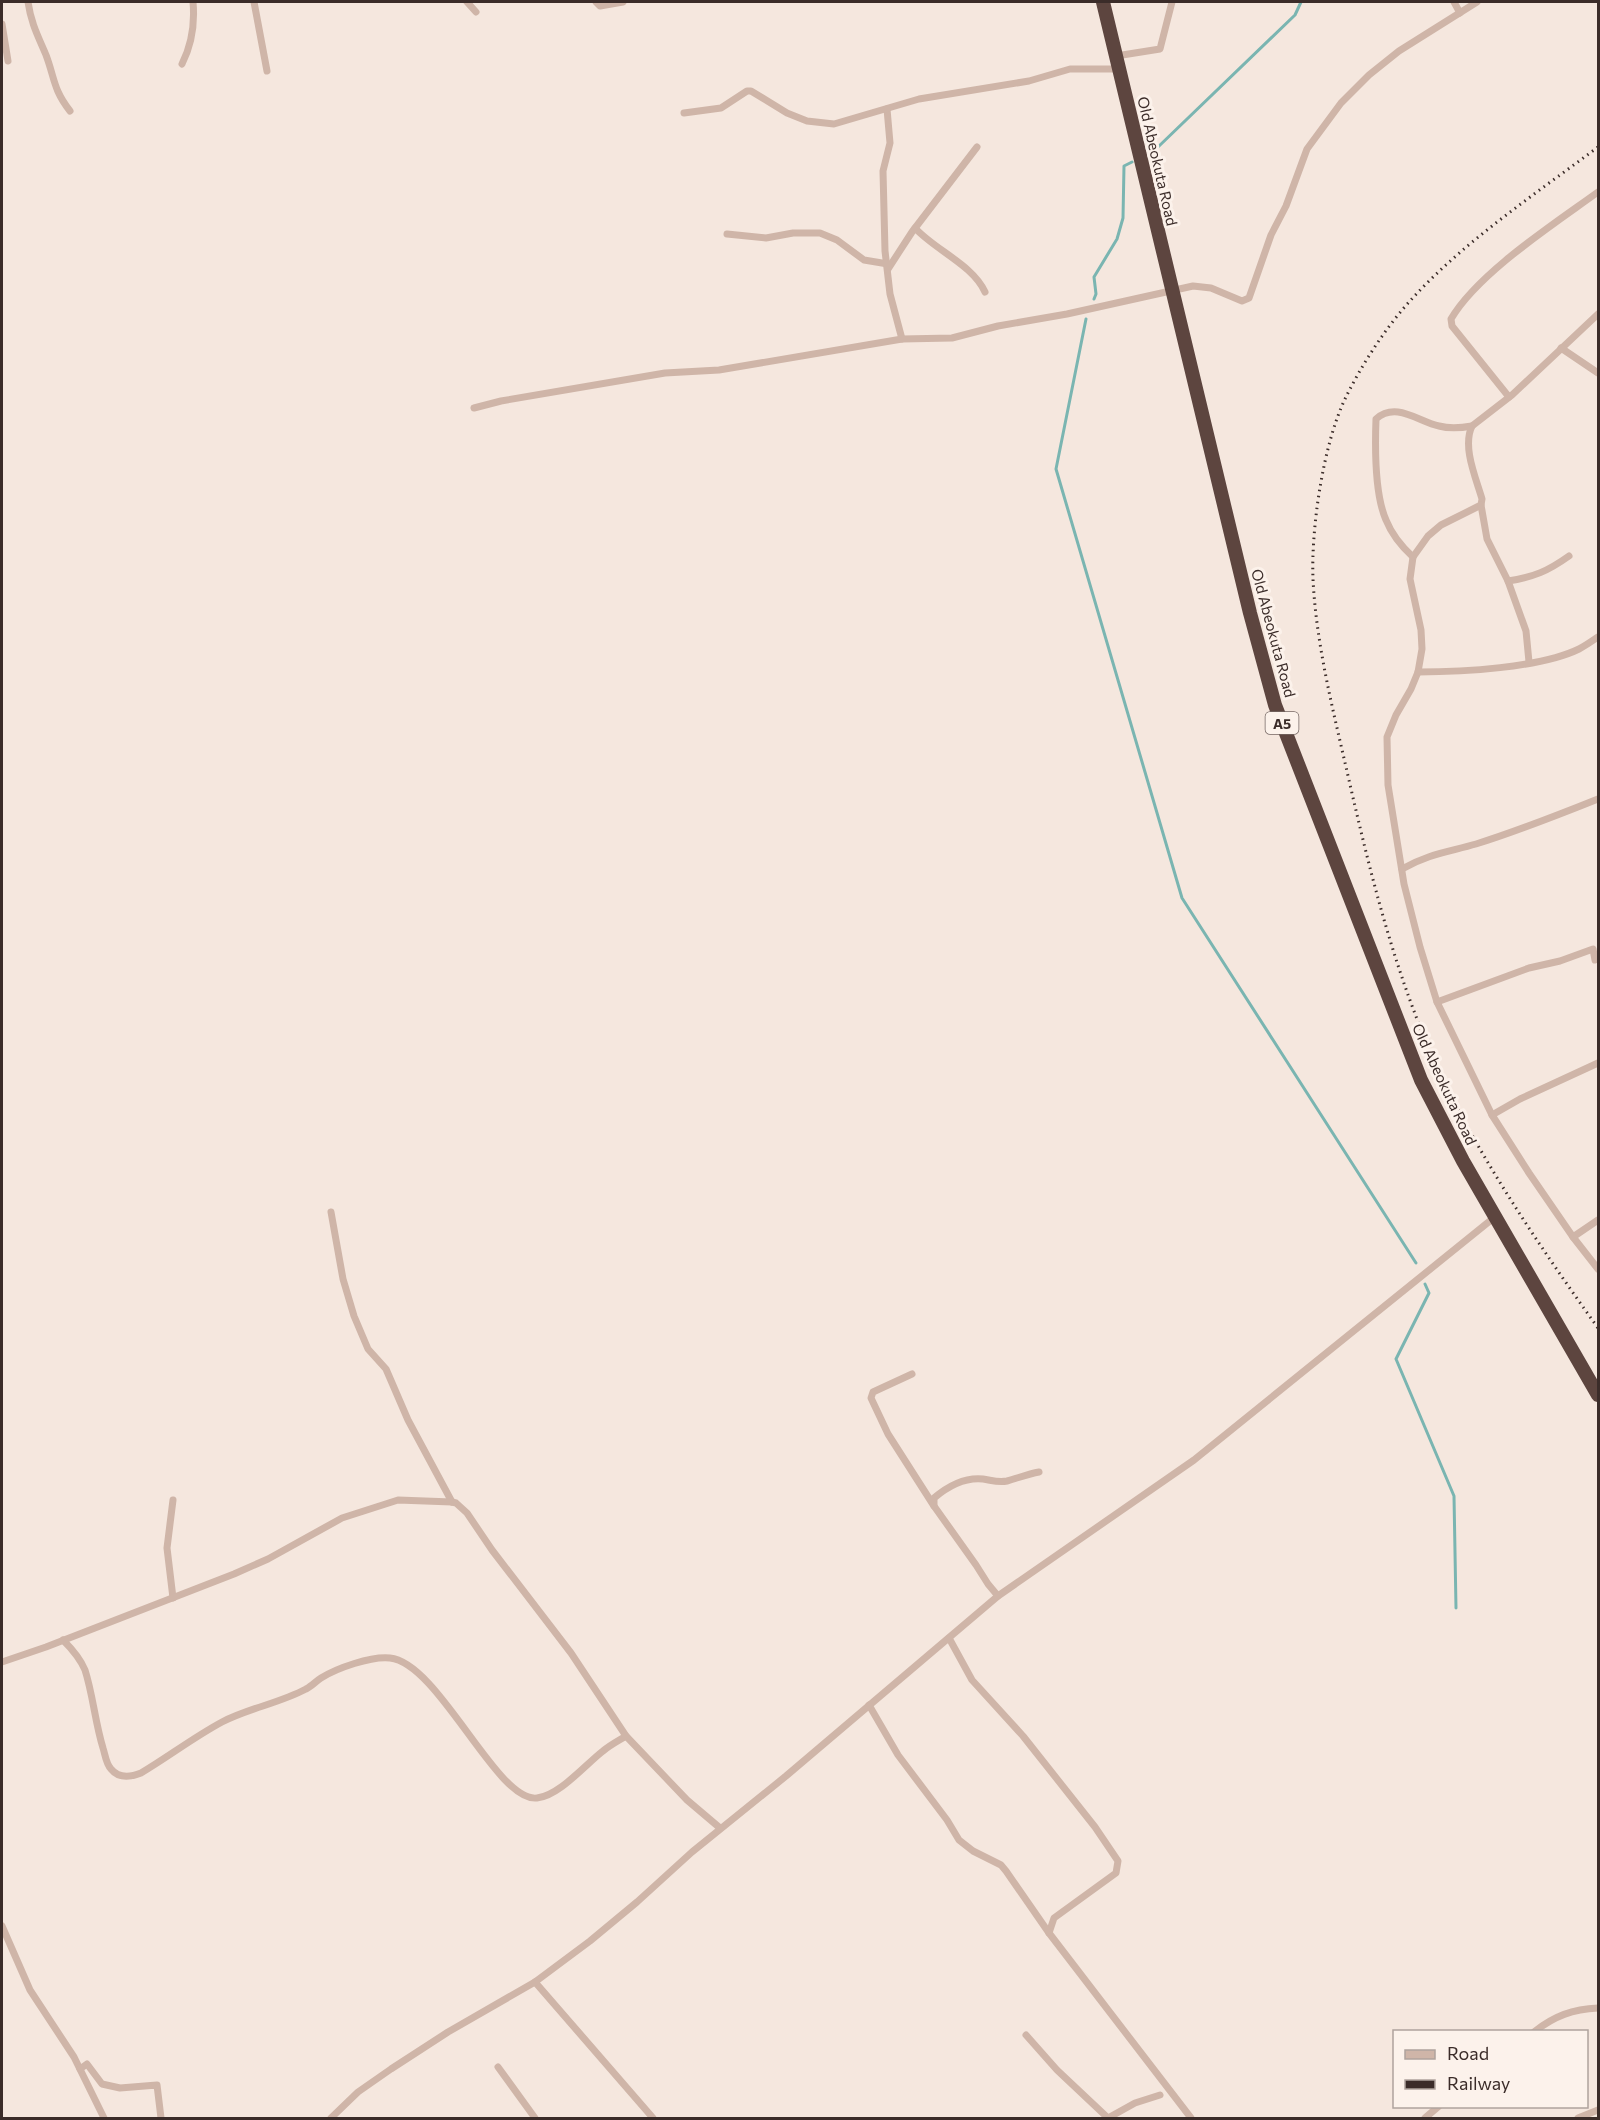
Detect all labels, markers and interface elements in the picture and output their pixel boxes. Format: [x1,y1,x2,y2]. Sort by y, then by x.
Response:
street label: Old Abeokuta Road [1134,95,1182,227]
street label: Old Abeokuta Road [1248,567,1300,699]
road number: A5 [1266,712,1298,734]
street label: Old Abeokuta Road [1409,1020,1481,1148]
legend [1393,2030,1588,2108]
text: Road [1447,2042,1489,2064]
text: Railway [1447,2072,1510,2094]

